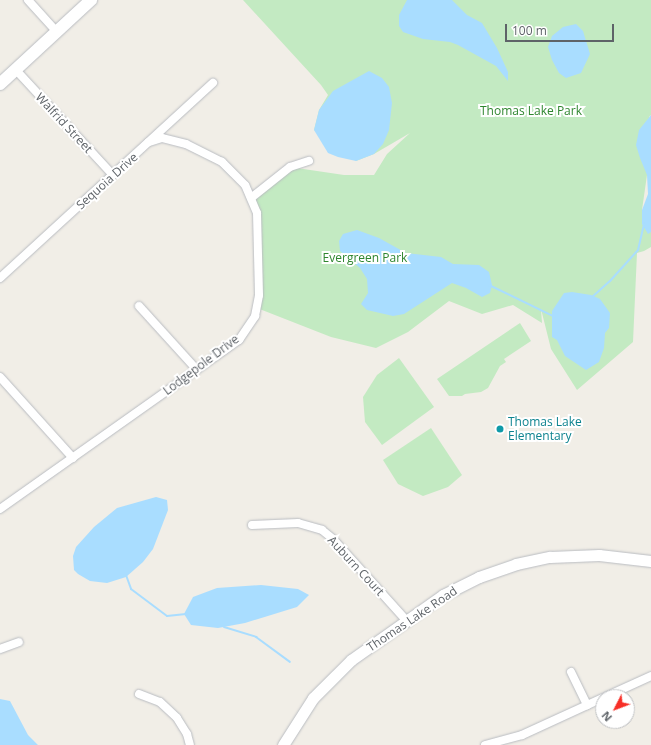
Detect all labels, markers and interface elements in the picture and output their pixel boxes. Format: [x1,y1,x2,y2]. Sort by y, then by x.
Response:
scale bar [507,16,616,42]
text: 100 m [512,22,547,39]
street label: Walfrid Street [33,90,95,156]
park label: Thomas Lake Park [480,104,582,118]
street label: Sequoia Drive [73,150,141,212]
park label: Evergreen Park [323,251,407,265]
street label: Lodgepole Drive [160,332,242,398]
place label: Thomas Lake Elementary [508,415,582,443]
marker: Thomas Lake Elementary [495,424,505,434]
street label: Auburn Court [325,533,387,599]
street label: Thomas Lake Road [364,584,460,654]
north arrow [595,689,635,729]
text: N [598,708,615,725]

